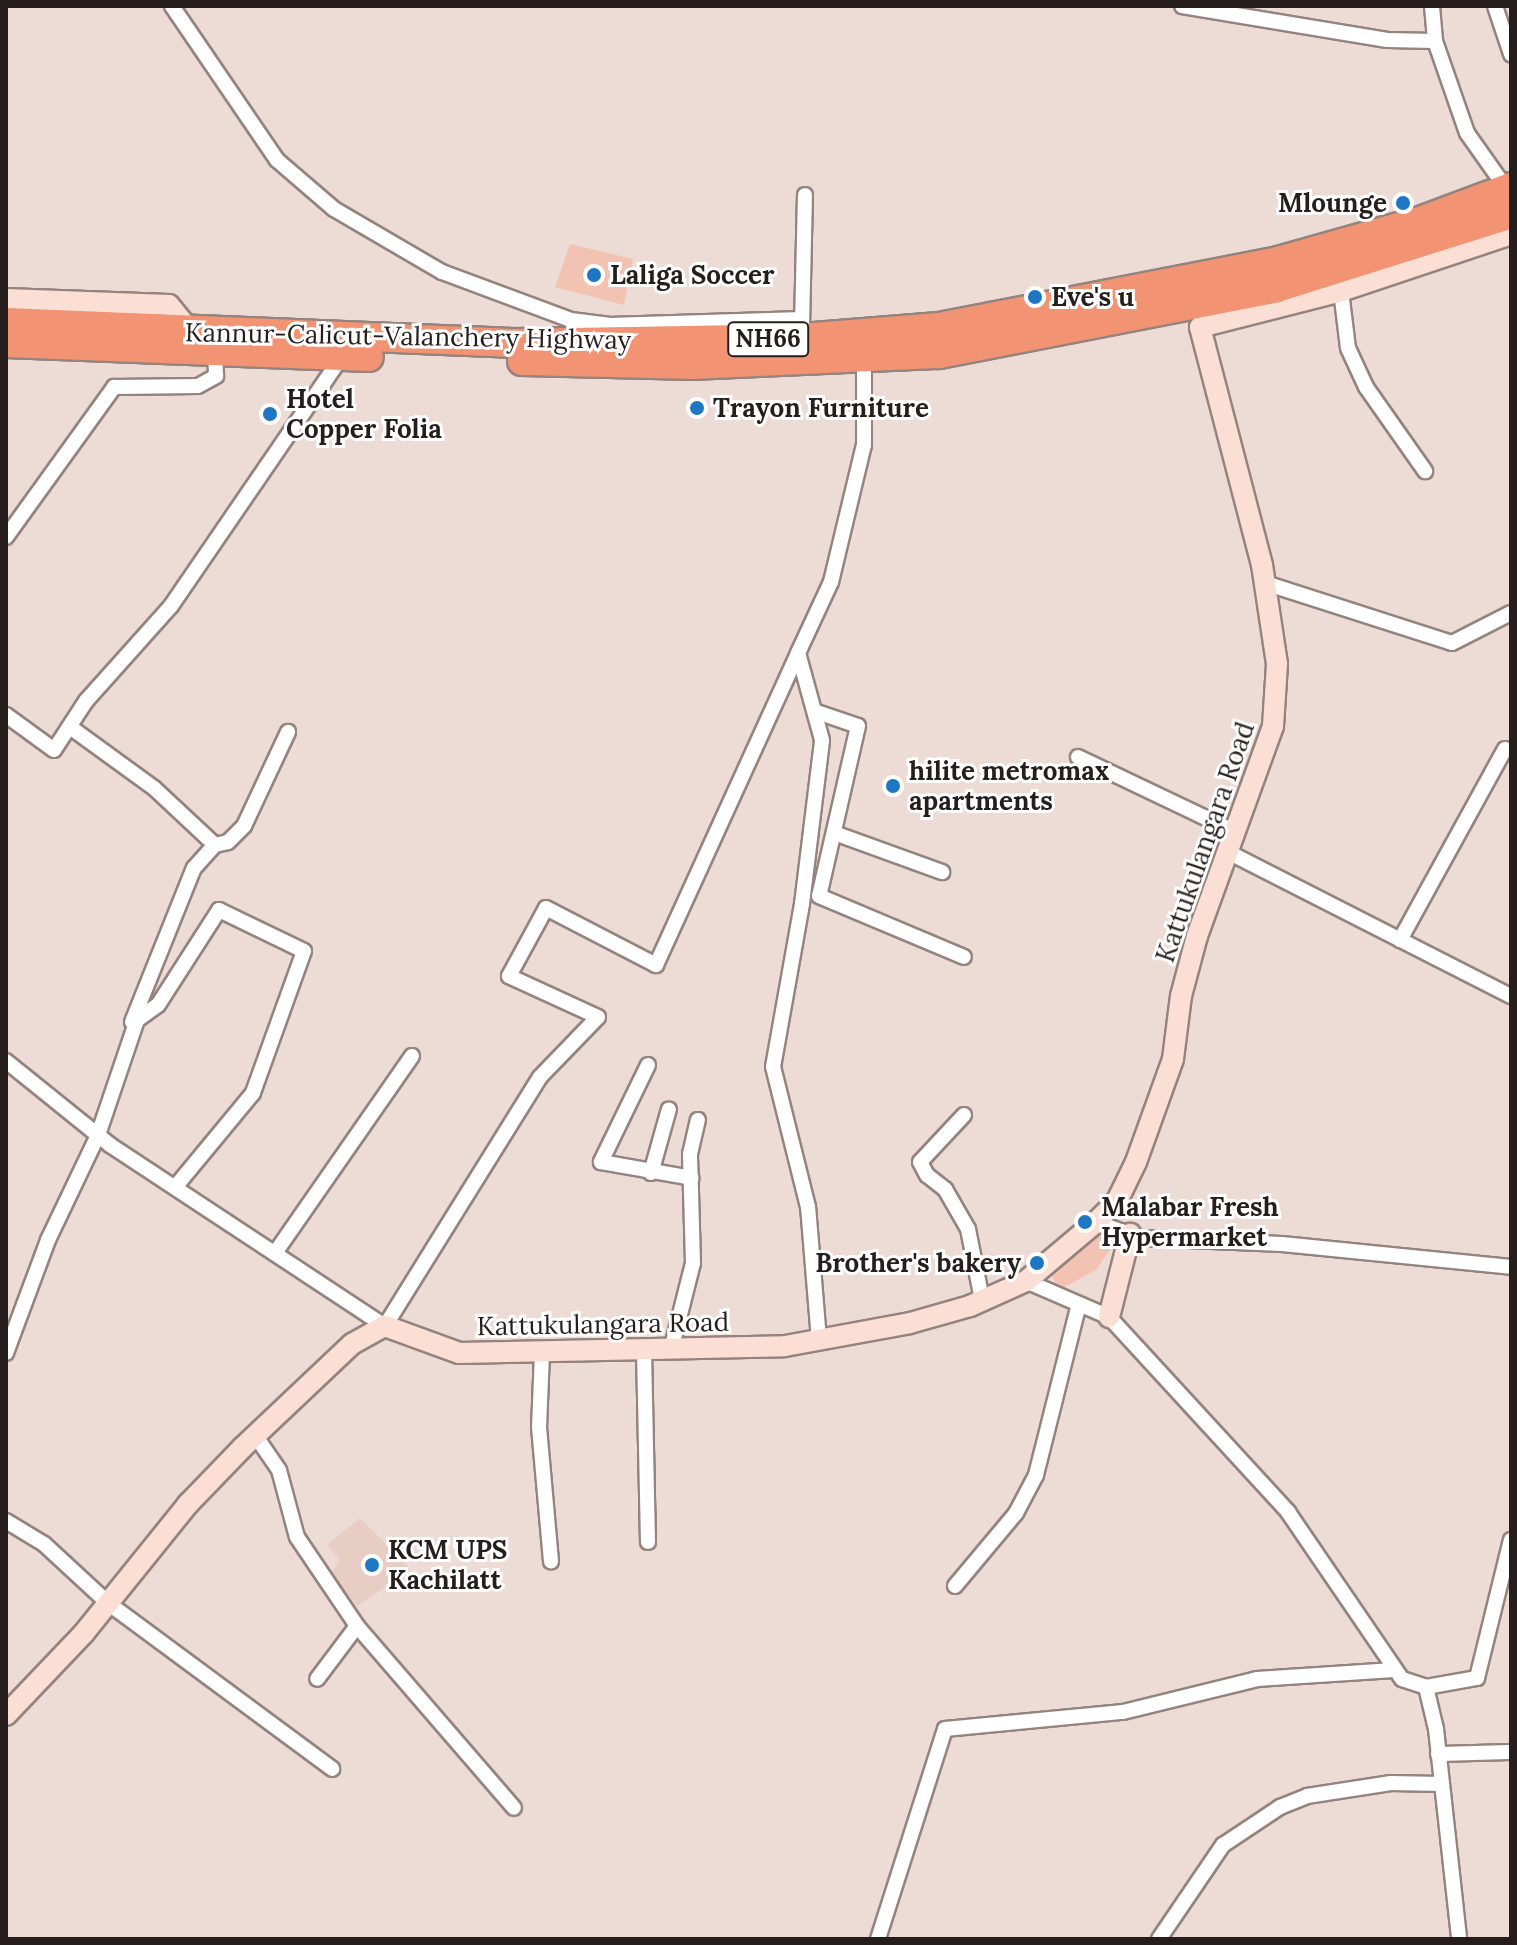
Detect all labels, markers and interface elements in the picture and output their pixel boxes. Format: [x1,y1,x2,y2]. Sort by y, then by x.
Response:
place label: Mlounge [1278,187,1387,219]
marker: Mlounge [1394,194,1412,212]
place label: Laliga Soccer [610,259,774,291]
marker: Laliga Soccer [585,266,603,284]
place label: Eve's u [1051,281,1134,313]
marker: Eve's u [1026,288,1044,306]
street label: Kannur-Calicut-Valanchery Highway [185,317,631,355]
road number: NH66 [726,319,810,359]
place label: Hotel Copper Folia [286,383,442,444]
place label: Trayon Furniture [713,392,929,424]
marker: Trayon Furniture [688,399,706,417]
marker: Hotel Copper Folia [261,405,279,423]
street label: Kattukulangara Road [1149,718,1261,966]
place label: hilite metromax apartments [909,755,1109,816]
marker: hilite metromax apartments [884,777,902,795]
place label: Malabar Fresh Hypermarket [1101,1191,1279,1252]
marker: Malabar Fresh Hypermarket [1076,1213,1094,1231]
place label: Brother's bakery [815,1247,1021,1279]
marker: Brother's bakery [1028,1254,1046,1272]
street label: Kattukulangara Road [477,1306,729,1342]
place label: KCM UPS Kachilatt [388,1534,507,1596]
marker: KCM UPS Kachilatt [363,1556,381,1574]

